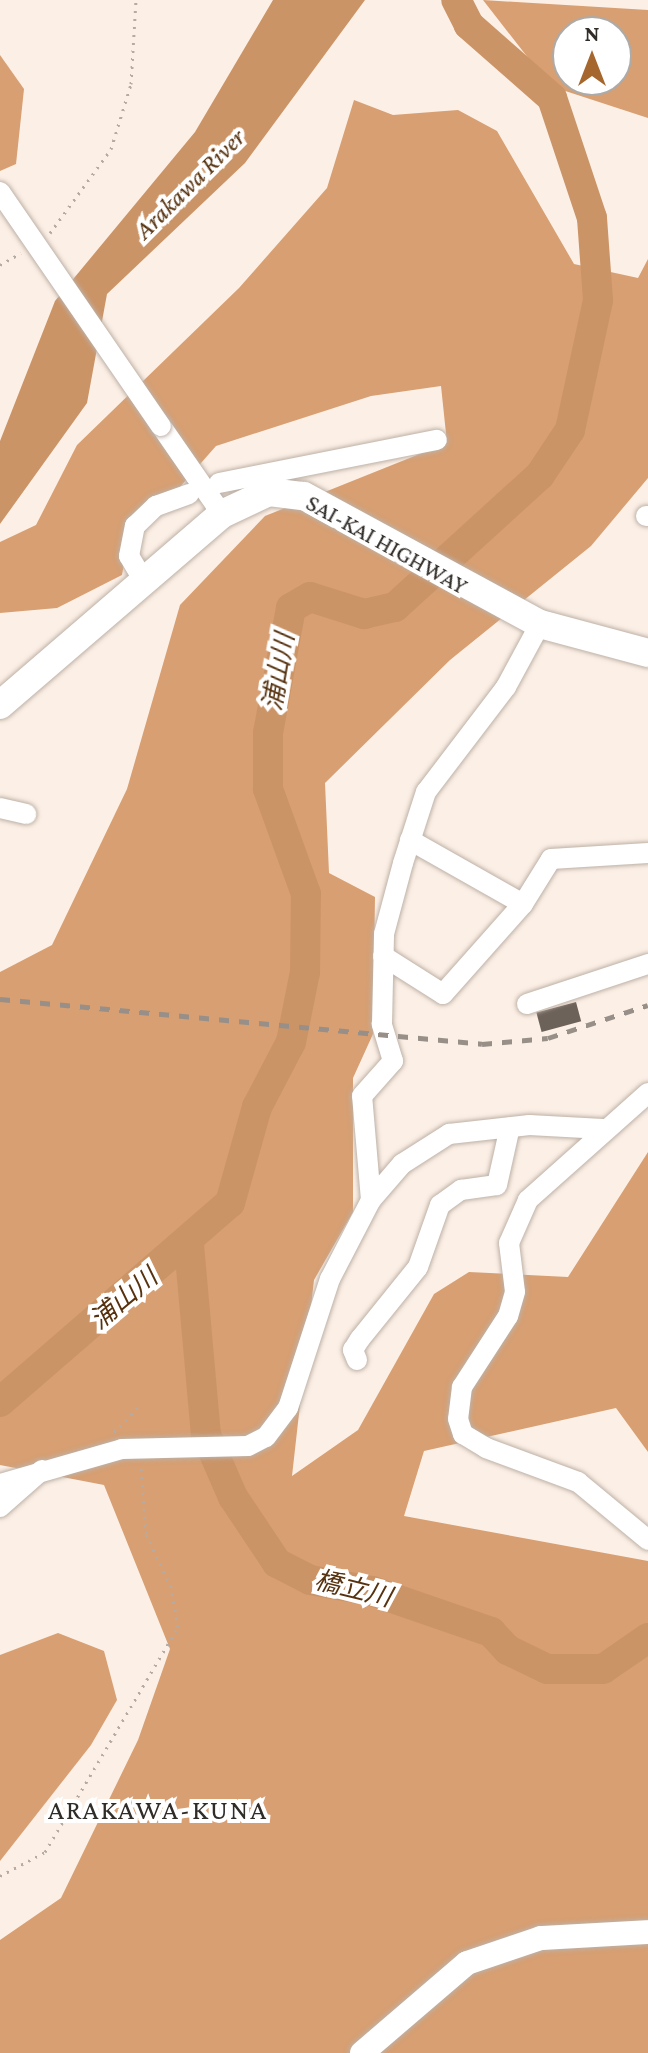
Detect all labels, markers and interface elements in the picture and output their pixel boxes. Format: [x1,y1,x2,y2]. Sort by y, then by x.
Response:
north arrow [552,16,632,96]
text: N [585,21,600,46]
water label: Arakawa River [128,122,252,246]
street label: SAI-KAI HIGHWAY [301,488,473,600]
water label: 浦山川 [257,631,301,713]
water label: 浦山川 [84,1262,164,1336]
water label: 橋立川 [311,1564,395,1614]
district label: ARAKAWA-KUNA [48,1793,268,1827]

